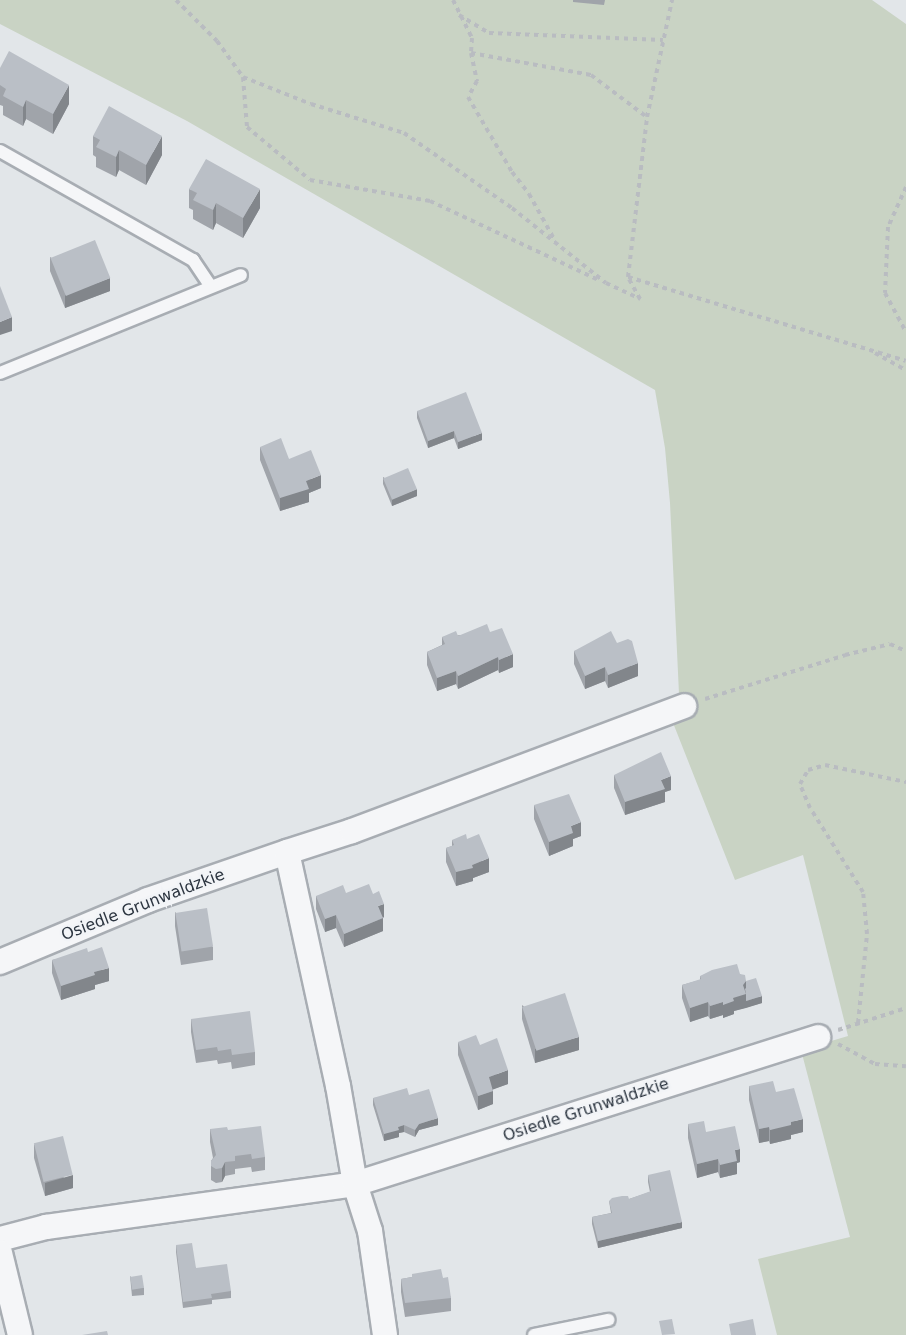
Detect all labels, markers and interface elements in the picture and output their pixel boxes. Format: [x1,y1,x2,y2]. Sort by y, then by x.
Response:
street label: Osiedle Grunwaldzkie [59,865,227,945]
street label: Osiedle Grunwaldzkie [501,1074,671,1146]

